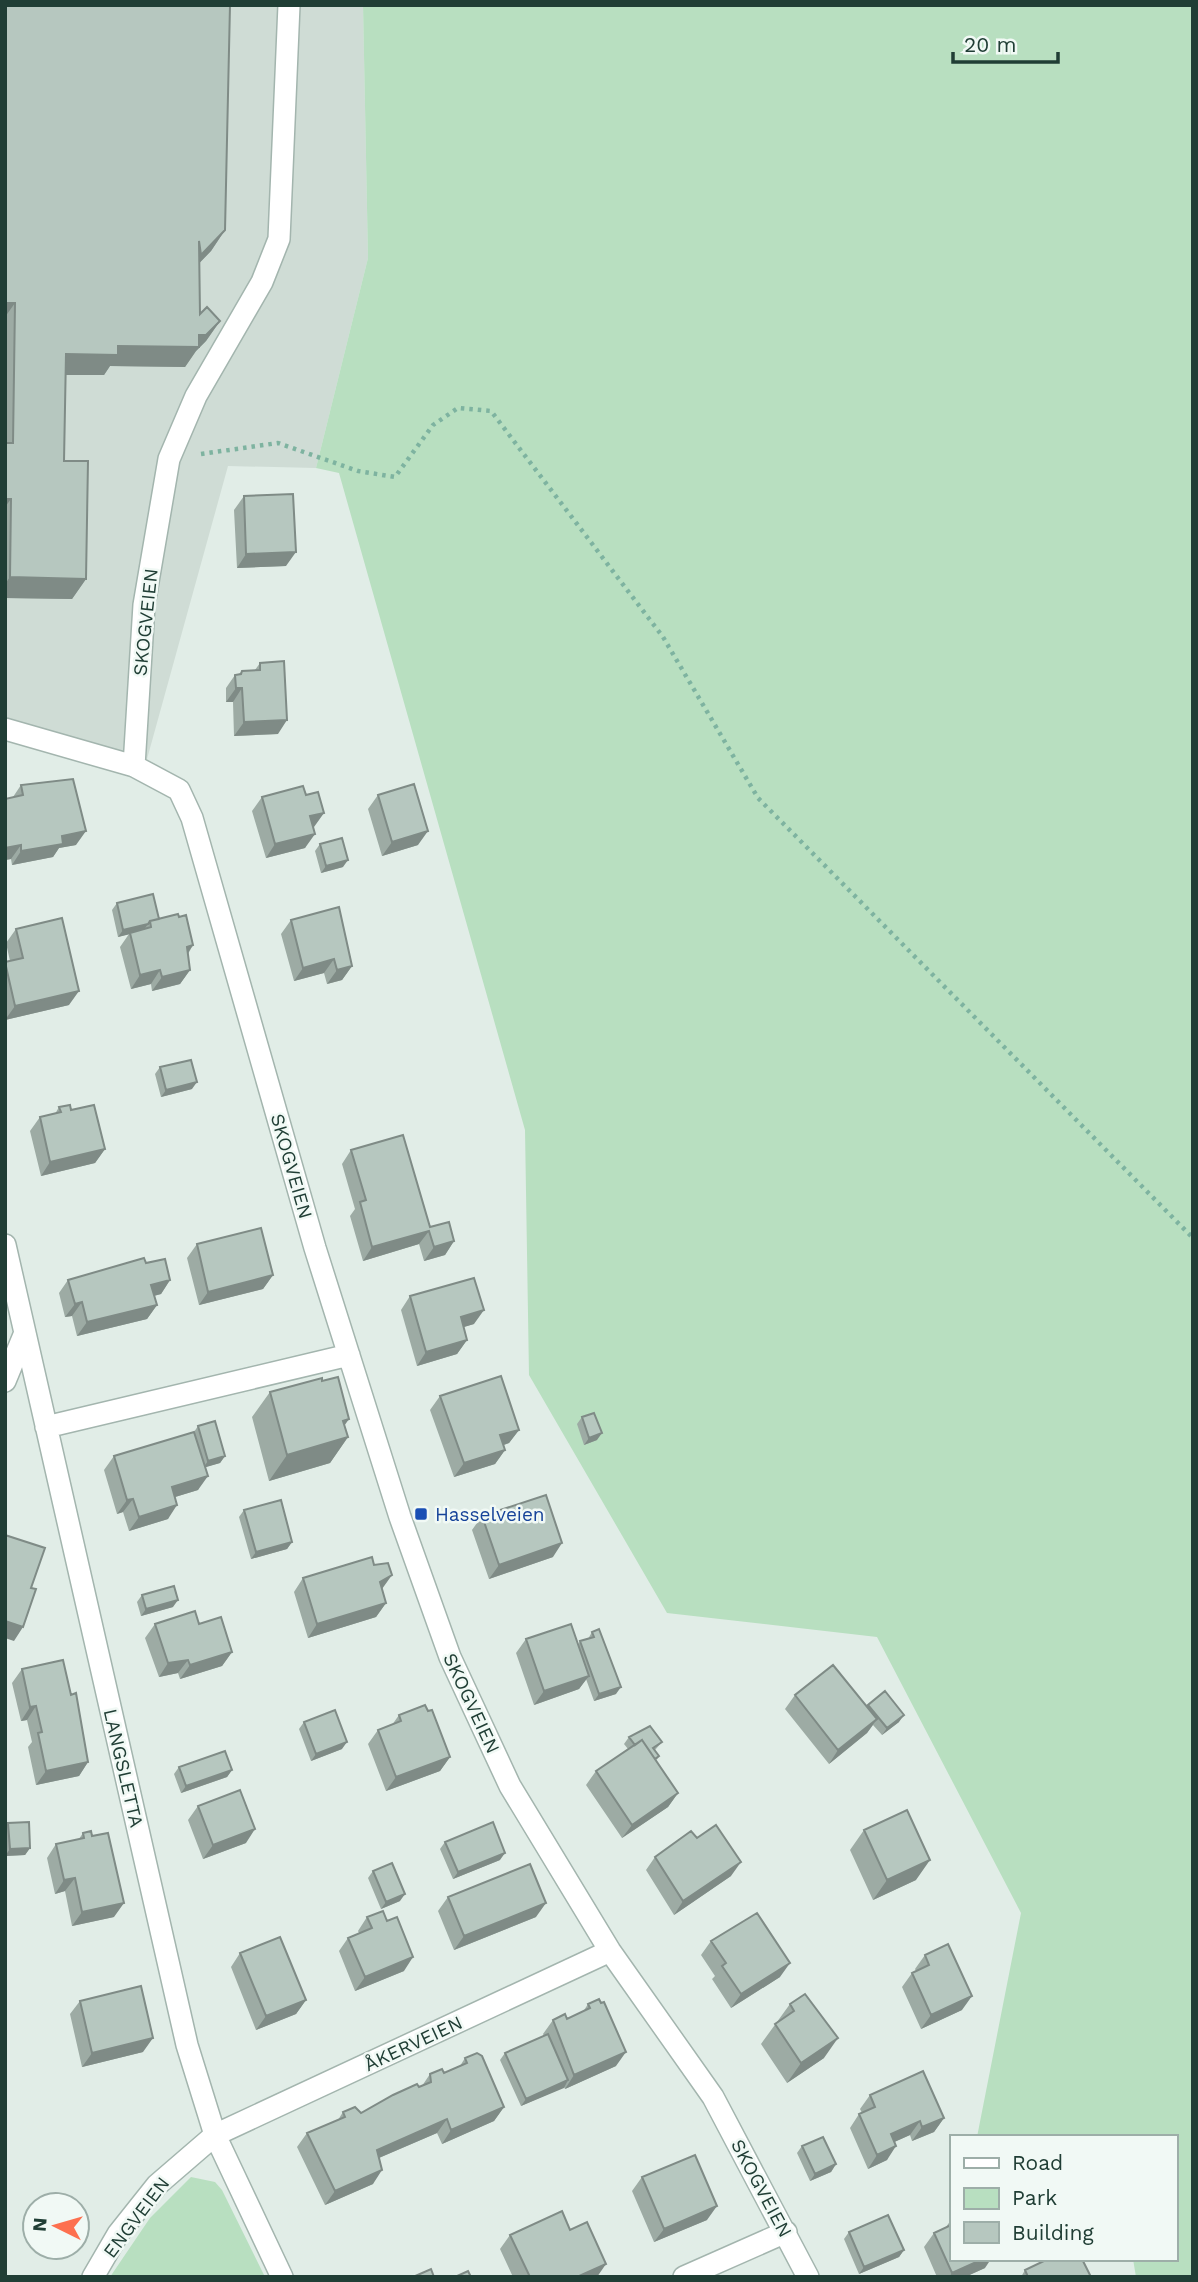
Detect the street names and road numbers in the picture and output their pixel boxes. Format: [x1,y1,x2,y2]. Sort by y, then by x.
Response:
street label: SKOGVEIEN [128,567,163,677]
street label: SKOGVEIEN [266,1111,317,1221]
street label: SKOGVEIEN [438,1649,505,1757]
street label: LANGSLETTA [99,1707,148,1830]
street label: ÅKERVEIEN [360,2011,466,2076]
street label: SKOGVEIEN [726,2135,797,2241]
street label: ENGVEIEN [98,2172,174,2262]

